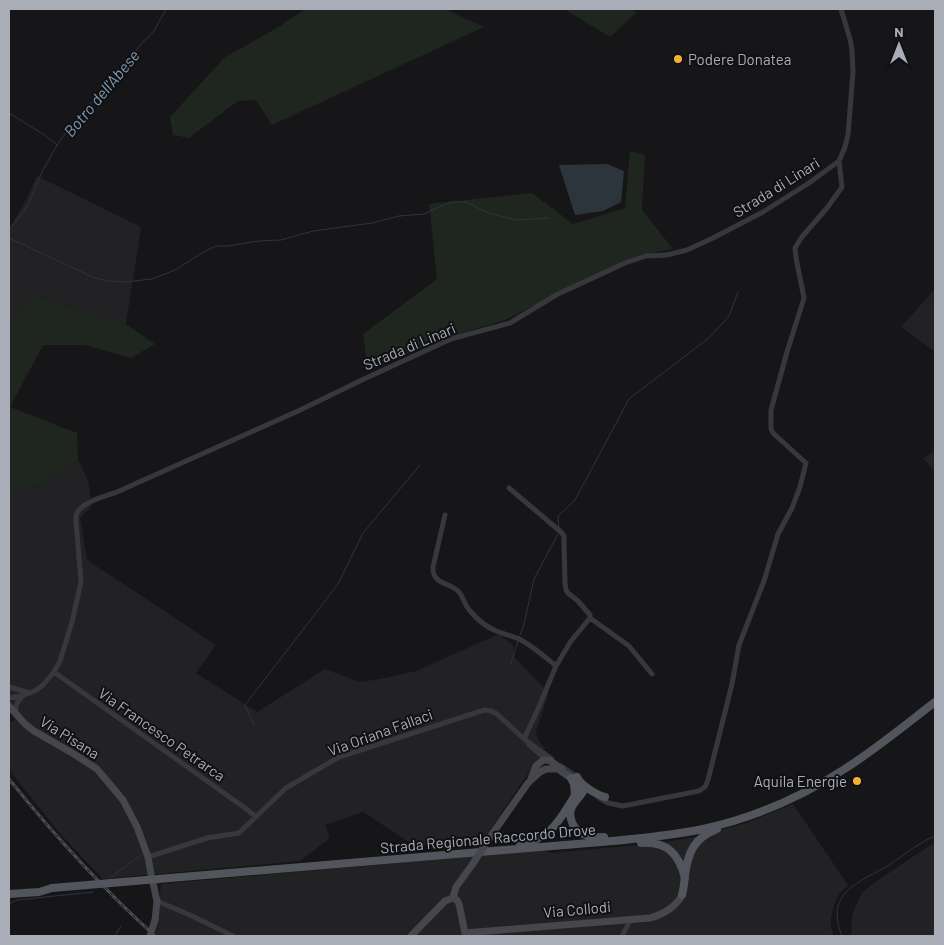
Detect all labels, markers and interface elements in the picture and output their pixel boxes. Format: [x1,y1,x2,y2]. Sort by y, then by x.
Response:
north arrow [874,20,924,70]
text: N [894,23,904,40]
water label: Botro dell'Abese [59,46,143,140]
place label: Podere Donatea [688,50,791,68]
marker: Podere Donatea [672,53,684,65]
street label: Strada di Linari [729,153,823,221]
street label: Strada di Linari [360,318,458,374]
street label: Via Francesco Petrarca [95,683,229,785]
street label: Via Oriana Fallaci [325,705,435,759]
street label: Via Pisana [37,712,103,762]
place label: Aquila Energie [754,772,847,790]
marker: Aquila Energie [851,775,863,787]
street label: Strada Regionale Raccordo Drove [380,820,596,856]
street label: Via Collodi [543,897,611,921]

